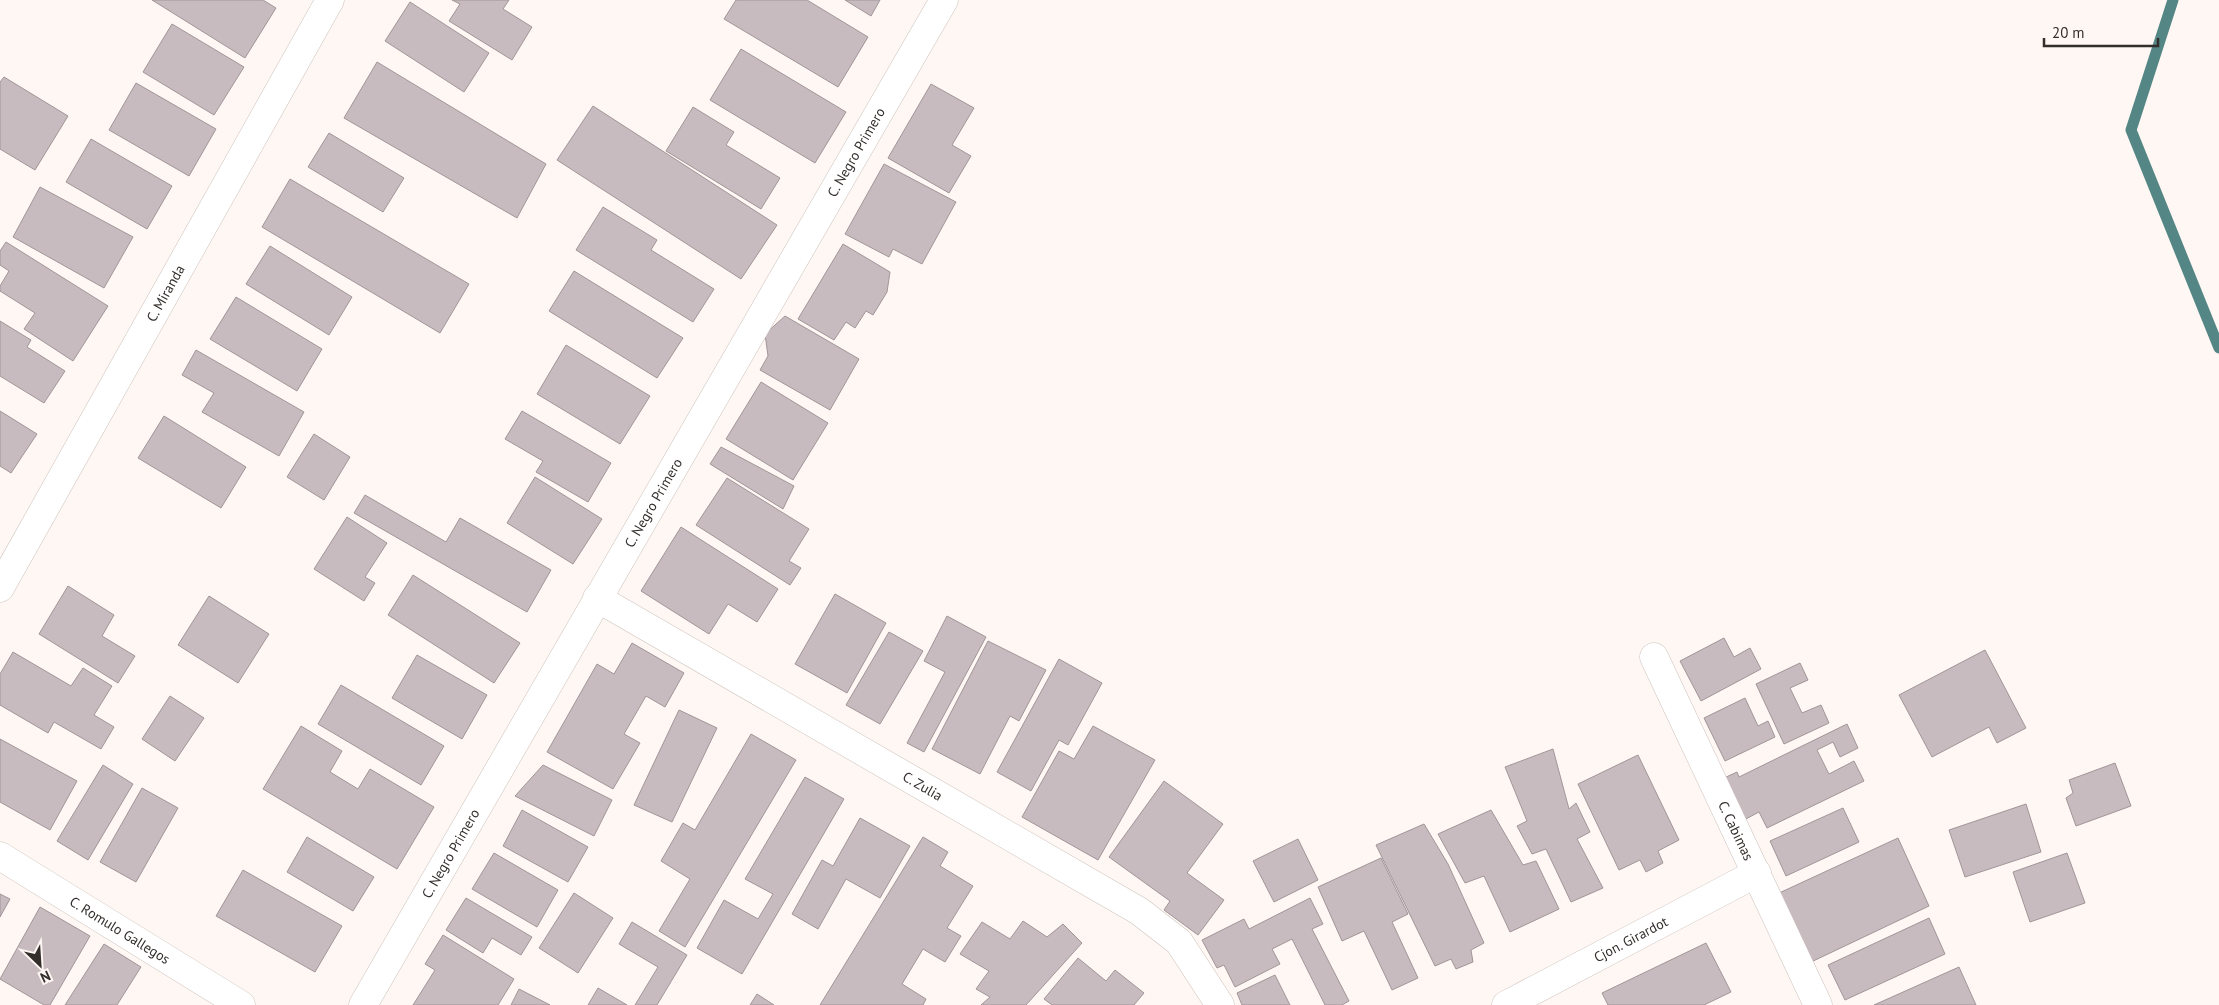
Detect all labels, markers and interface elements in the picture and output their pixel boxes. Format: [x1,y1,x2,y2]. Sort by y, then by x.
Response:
scale bar [2044,15,2158,47]
text: 20 m [2052,23,2085,42]
street label: C. Negro Primero [823,104,889,200]
street label: C. Miranda [142,262,189,325]
street label: C. Negro Primero [620,455,686,551]
street label: C. Zulia [899,767,946,805]
street label: C. Cabimas [1714,798,1758,864]
street label: C. Negro Primero [418,806,483,901]
street label: C. Romulo Gallegos [66,892,174,968]
street label: Cjon. Girardot [1591,912,1671,966]
north arrow [15,940,65,990]
text: N [38,967,53,987]

